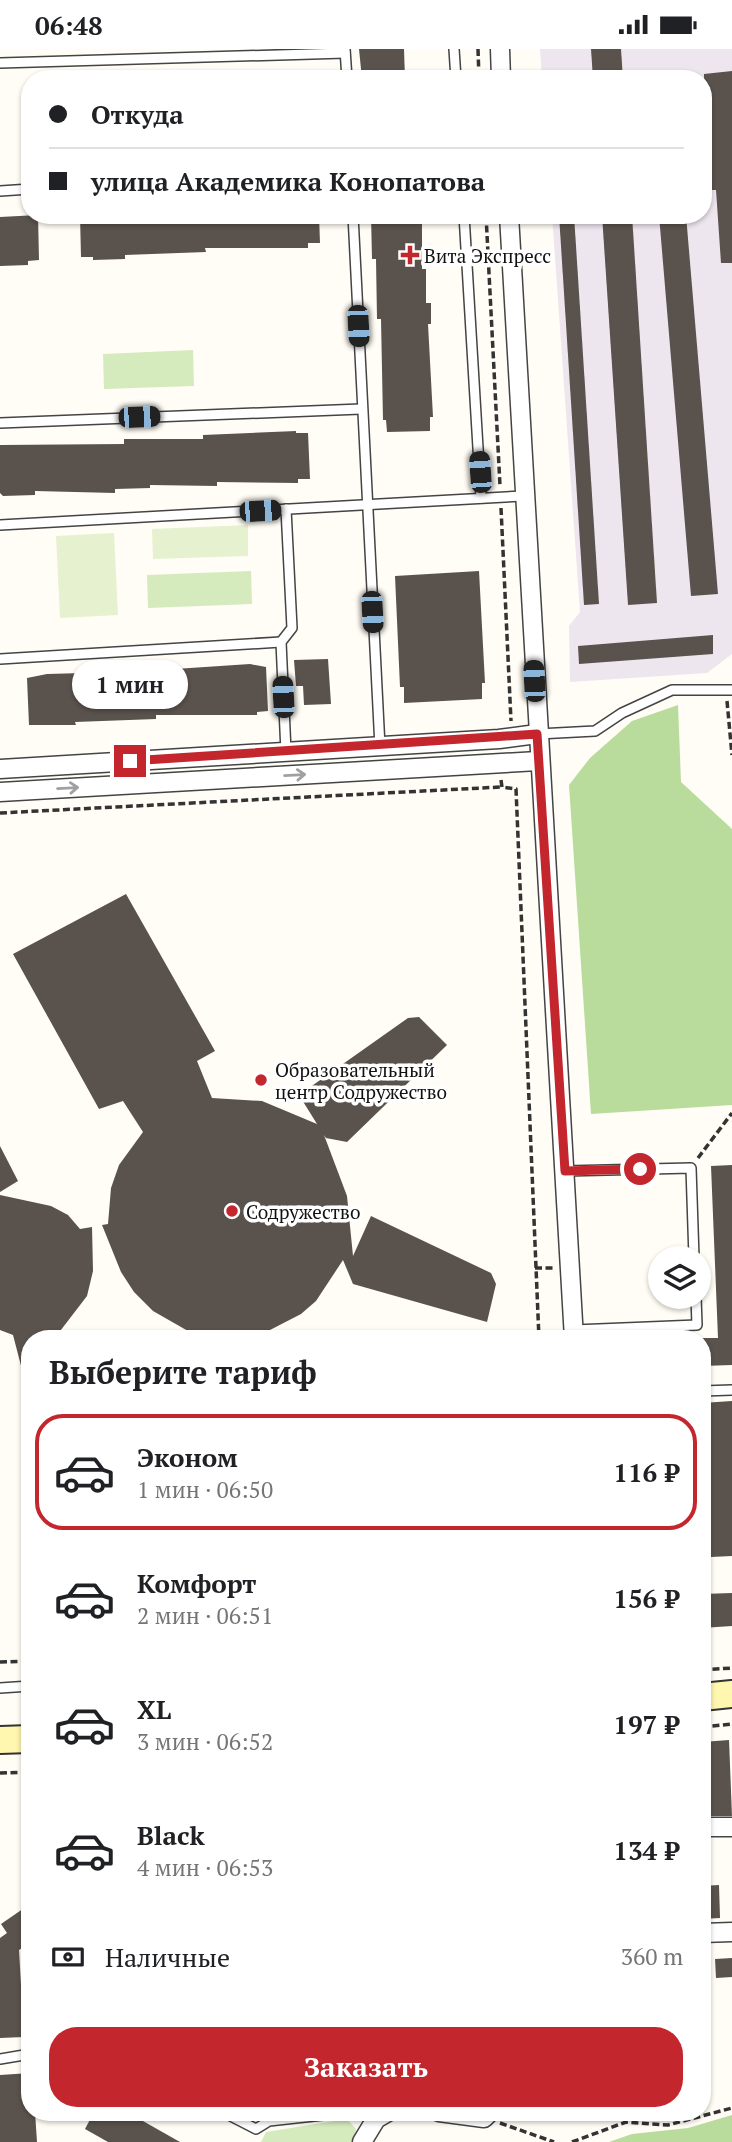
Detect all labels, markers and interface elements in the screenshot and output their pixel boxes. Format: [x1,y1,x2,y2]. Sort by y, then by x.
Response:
text: 06:48 [35,8,103,42]
text: Откуда [91,97,184,131]
text: улица Академика Конопатова [91,164,485,198]
place label: Вита Экспресс [424,243,551,268]
marker: Вита Экспресс [402,247,418,263]
car [347,304,370,348]
car [118,406,161,428]
car [469,450,492,494]
car [239,499,282,523]
car [361,590,384,634]
callout: 1 мин [72,659,188,709]
car [523,659,546,703]
text: 1 мин [96,669,164,700]
car [272,675,295,719]
route end [114,745,146,777]
one-way arrow [284,769,307,782]
one-way arrow [56,781,79,794]
place label: Образовательный центр Содружество [275,1057,447,1104]
marker: Образовательный центр Содружество [253,1072,269,1088]
route start [624,1153,656,1185]
place label: Содружество [246,1199,360,1224]
marker: Содружество [224,1203,240,1219]
map controls [648,1246,711,1309]
button: layers [648,1246,711,1309]
text: Выберите тариф [49,1351,317,1393]
text: Эконом [137,1440,238,1474]
icon: car [53,1441,116,1504]
text: 116 ₽ [613,1455,679,1489]
text: 1 мин · 06:50 [137,1474,273,1505]
text: Комфорт [137,1566,256,1600]
icon: car [53,1567,116,1630]
text: 156 ₽ [613,1581,679,1615]
text: 2 мин · 06:51 [137,1600,273,1631]
text: XL [137,1692,171,1726]
icon: car [53,1693,116,1756]
text: 197 ₽ [613,1707,679,1741]
text: 3 мин · 06:52 [137,1726,273,1757]
text: Black [137,1818,205,1852]
icon: car [53,1819,116,1882]
text: 134 ₽ [613,1833,679,1867]
text: 4 мин · 06:53 [137,1852,273,1883]
icon: cash [49,1938,87,1976]
text: Наличные [105,1940,230,1974]
text: 360 m [621,1941,683,1972]
button: Заказать [49,2027,683,2107]

